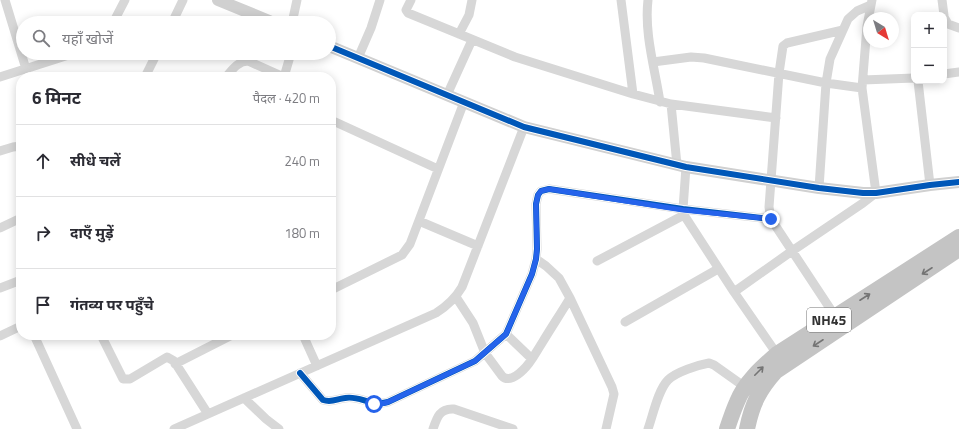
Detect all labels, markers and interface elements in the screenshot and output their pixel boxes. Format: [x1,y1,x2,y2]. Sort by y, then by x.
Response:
north arrow [863,12,899,48]
map controls [911,12,947,84]
button: + [911,12,947,48]
search box [16,16,336,60]
icon: search [30,27,52,49]
text: यहाँ खोजें [62,27,113,50]
button: − [911,48,947,84]
text: 6 मिनट [32,85,81,111]
text: पैदल · 420 m [253,88,320,108]
text: सीधे चलें [70,149,121,172]
icon: ahead [32,150,54,172]
text: 240 m [284,151,320,171]
route end [762,210,780,228]
text: दाएँ मुड़ें [70,221,114,244]
icon: right [32,222,54,244]
text: 180 m [284,223,320,243]
one-way arrow [921,268,933,276]
text: गंतव्य पर पहुँचे [70,293,154,316]
one-way arrow [859,293,870,301]
icon: arrive [32,294,54,316]
road number: NH45 [807,308,851,332]
one-way arrow [813,339,824,347]
one-way arrow [754,366,764,376]
route start [365,395,383,413]

